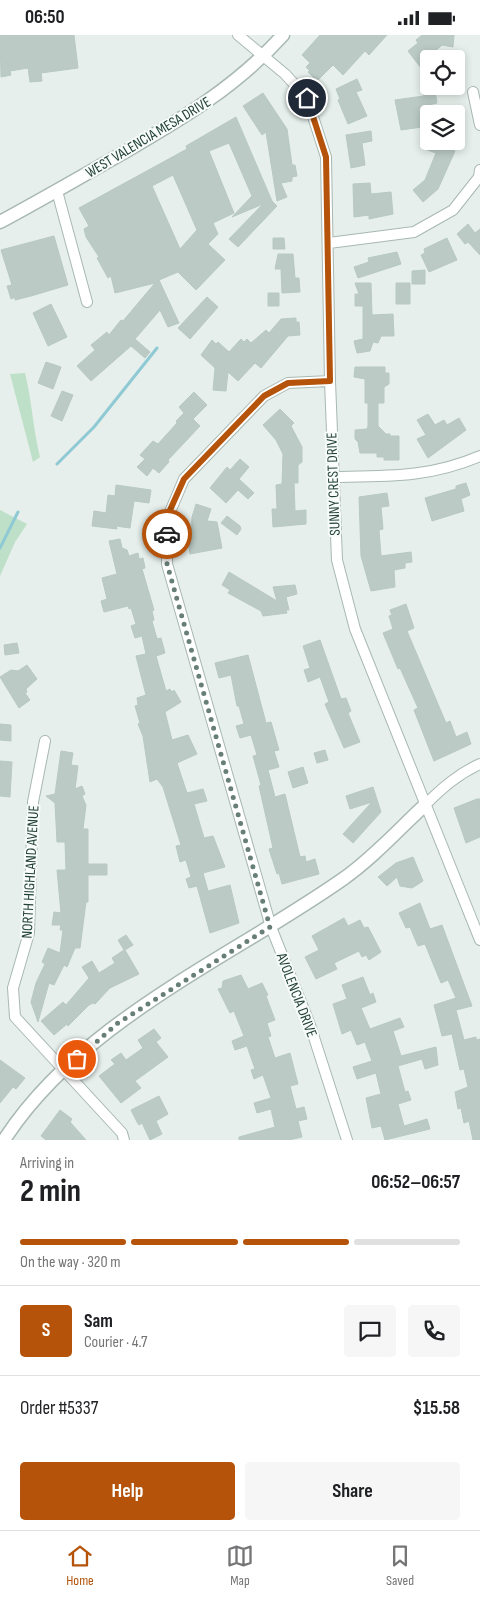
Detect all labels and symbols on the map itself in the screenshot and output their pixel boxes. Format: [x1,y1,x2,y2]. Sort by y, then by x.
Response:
pin [286,77,328,119]
street label: WEST VALENCIA MESA DRIVE [82,93,214,182]
street label: SUNNY CREST DRIVE [322,432,345,536]
courier [142,509,192,559]
street label: NORTH HIGHLAND AVENUE [18,805,43,939]
street label: AVOLENCIA DRIVE [271,949,321,1040]
pin [56,1038,98,1080]

